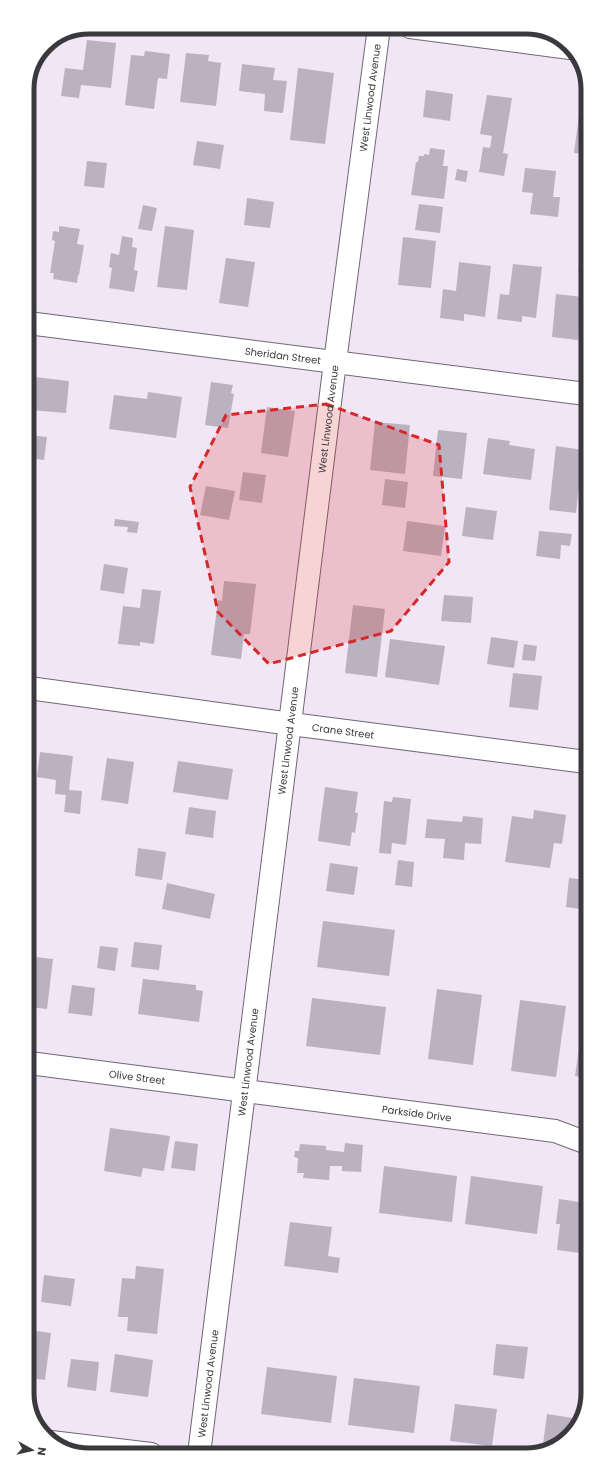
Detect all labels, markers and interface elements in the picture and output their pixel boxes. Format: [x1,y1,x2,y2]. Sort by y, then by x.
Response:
street label: West Linwood Avenue [355,43,384,153]
street label: Sheridan Street [244,343,322,368]
street label: West Linwood Avenue [314,364,342,474]
street label: West Linwood Avenue [274,686,302,795]
street label: Crane Street [311,719,376,742]
street label: West Linwood Avenue [234,1007,262,1117]
street label: Olive Street [108,1066,166,1088]
street label: Parkside Drive [381,1101,452,1125]
street label: West Linwood Avenue [194,1329,222,1438]
north arrow [12,1430,52,1470]
text: N [33,1446,50,1457]

